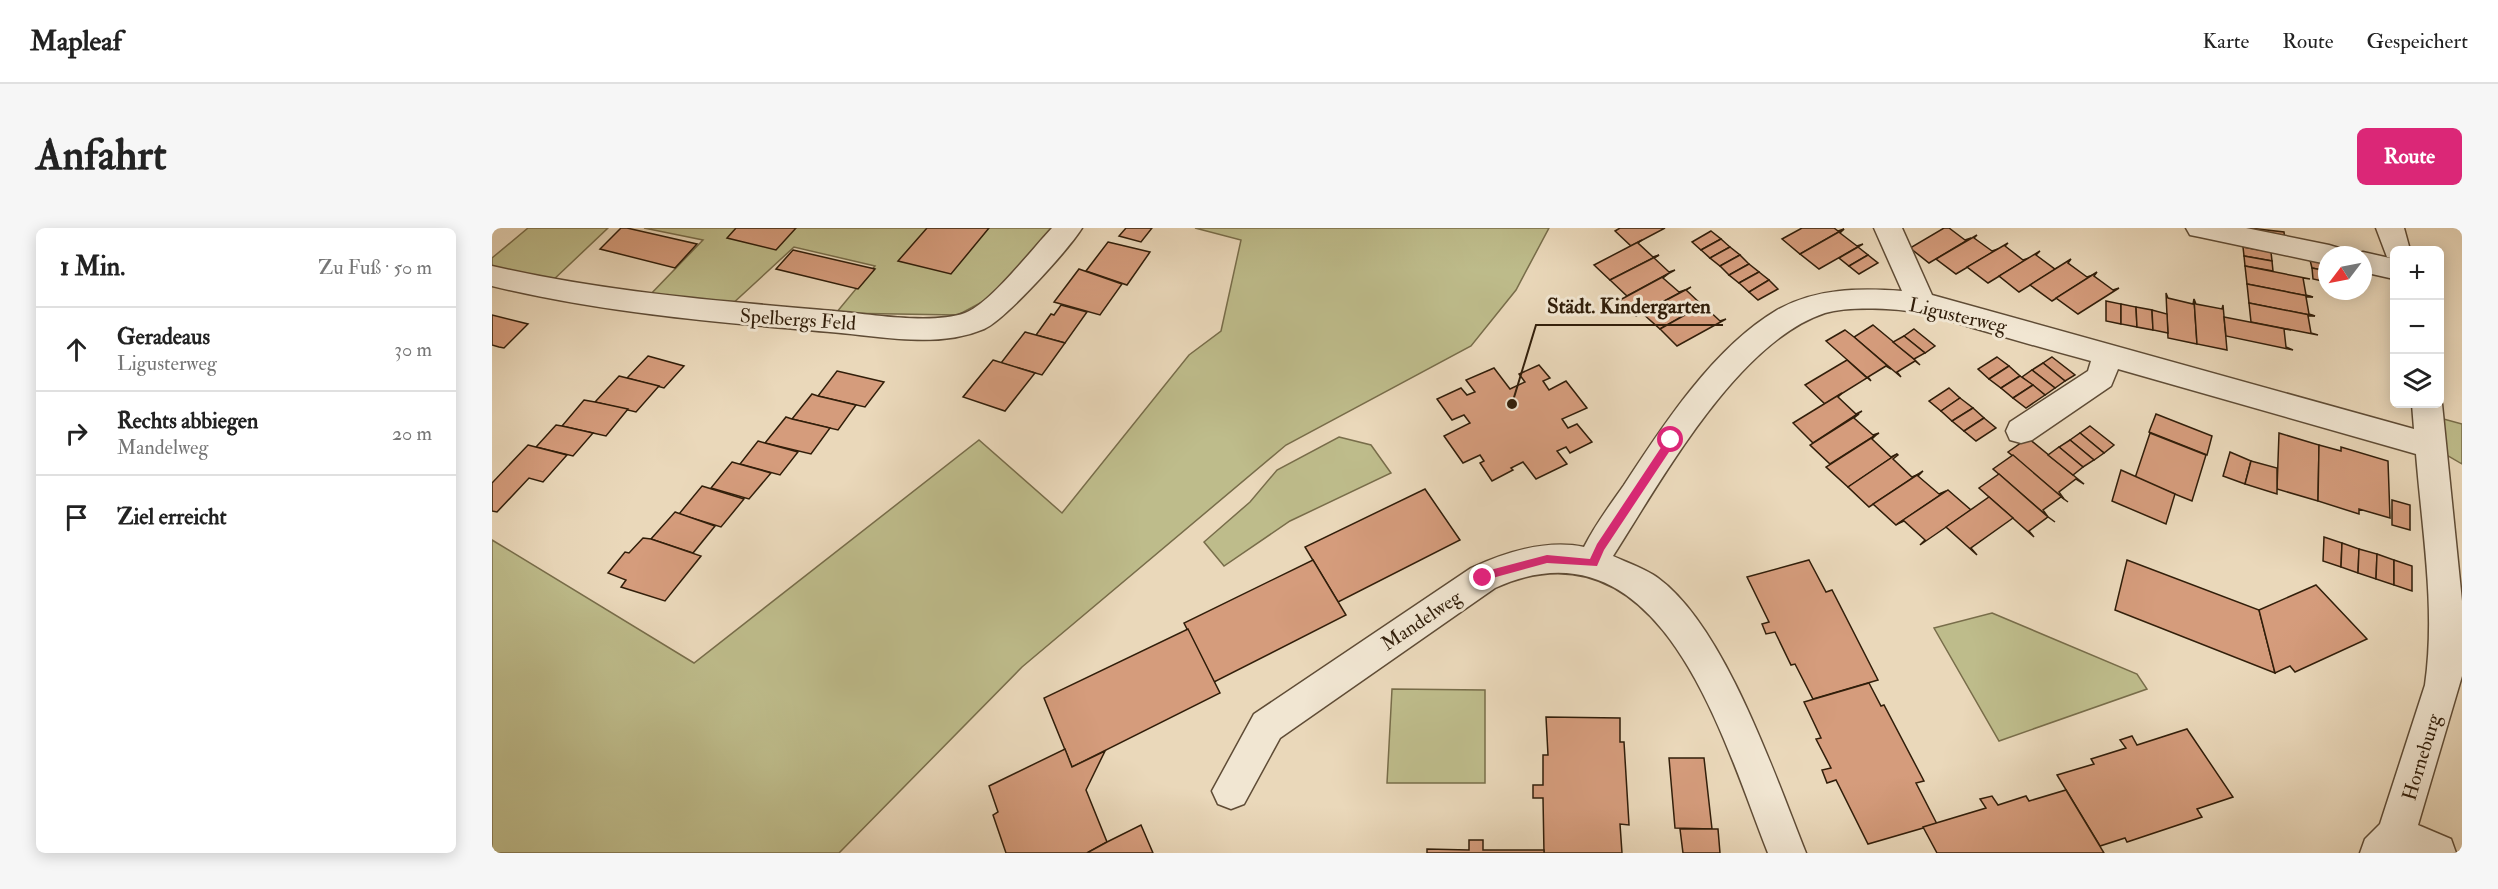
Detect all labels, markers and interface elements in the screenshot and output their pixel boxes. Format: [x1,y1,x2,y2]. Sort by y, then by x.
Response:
text: Mapleaf [30,24,122,59]
text: Karte [2203,28,2249,55]
text: Route [2282,28,2334,55]
text: Gespeichert [2367,28,2468,55]
button: Route [2357,128,2462,185]
text: Anfahrt [36,130,167,182]
north arrow [2318,246,2372,300]
map controls [2390,246,2444,408]
button: + [2390,246,2444,300]
text: 1 Min. [60,251,125,283]
text: Zu Fuß · 50 m [318,255,432,280]
callout: Städt. Kindergarten [1536,286,1723,325]
street label: Ligusterweg [1906,292,2010,339]
text: Städt. Kindergarten [1547,293,1711,320]
button: − [2390,300,2444,354]
street label: Spelbergs Feld [739,303,857,337]
text: Geradeaus [117,323,210,351]
icon: ahead [60,333,93,366]
text: 30 m [394,337,432,362]
text: Ligusterweg [117,351,217,376]
button: layers [2390,354,2444,408]
text: Rechts abbiegen [117,407,258,435]
icon: right [60,417,93,450]
text: 20 m [392,421,432,446]
route start [1657,426,1683,452]
text: Mandelweg [117,435,208,460]
icon: arrive [60,501,93,534]
text: Ziel erreicht [117,503,227,531]
route end [1469,564,1495,590]
street label: Mandelweg [1376,584,1467,656]
street label: Horneburg [2396,710,2447,803]

